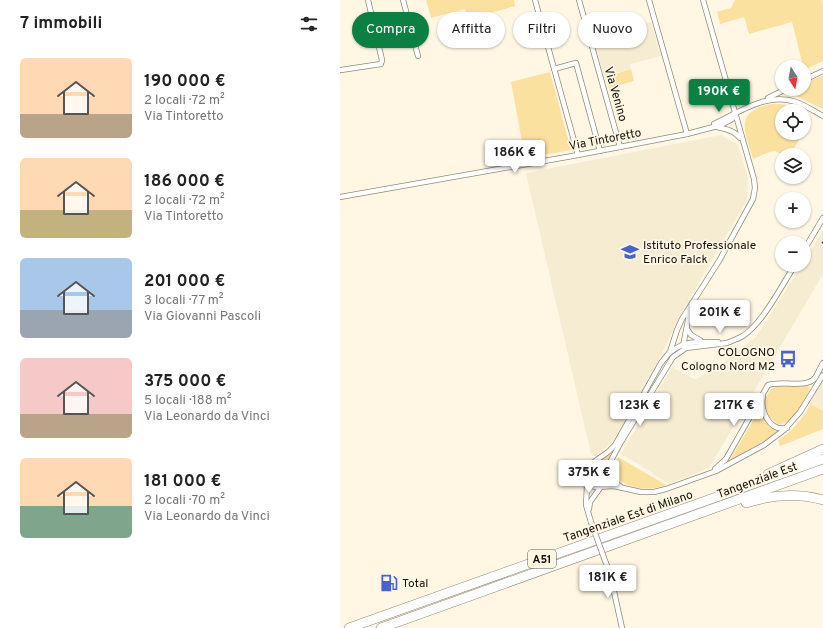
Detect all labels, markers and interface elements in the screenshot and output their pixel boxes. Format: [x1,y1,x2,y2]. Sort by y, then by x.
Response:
chip: Compra [352,12,429,48]
chip: Affitta [437,12,505,48]
chip: Filtri [513,12,570,48]
chip: Nuovo [578,12,647,48]
text: 7 immobili [20,13,102,35]
icon: filters [298,13,320,35]
north arrow [775,60,811,96]
map controls [775,60,811,272]
street label: Via Venino [600,65,631,124]
text: 190 000 € [144,71,225,93]
icon: home [52,74,100,122]
pin: 190K € [686,79,752,113]
text: 190K € [698,84,740,100]
text: 2 locali · 72 m² [144,93,225,109]
button: locate [775,104,811,140]
text: Via Tintoretto [144,109,223,125]
street label: Via Tintoretto [568,125,643,155]
pin: 186K € [482,140,548,174]
text: 186K € [494,145,536,161]
button: layers [775,148,811,184]
text: 186 000 € [144,171,225,193]
icon: home [52,174,100,222]
button: + [775,192,811,228]
text: 2 locali · 72 m² [144,193,225,209]
text: Via Tintoretto [144,209,223,225]
button: − [775,236,811,272]
place label: Istituto Professionale Enrico Falck [643,238,756,268]
school or university icon: Istituto Professionale Enrico Falck [620,242,640,262]
text: 201 000 € [144,271,225,293]
icon: home [52,274,100,322]
text: 3 locali · 77 m² [144,293,224,309]
pin: 201K € [687,300,753,334]
text: 201K € [699,305,741,321]
text: Via Giovanni Pascoli [144,309,261,325]
place label: COLOGNO Cologno Nord M2 [681,345,775,375]
bus stop icon: COLOGNO Cologno Nord M2 [778,349,798,369]
text: 375 000 € [144,371,226,393]
icon: home [52,374,100,422]
text: 5 locali · 188 m² [144,393,232,409]
pin: 123K € [607,393,673,427]
pin: 217K € [701,393,767,427]
text: 123K € [619,398,661,414]
text: 217K € [714,398,754,414]
text: Via Leonardo da Vinci [144,409,270,425]
street label: Tangenziale Est [715,459,800,503]
pin: 375K € [556,460,622,494]
text: 375K € [567,465,611,481]
text: 181 000 € [144,471,221,493]
icon: home [52,474,100,522]
street label: Tangenziale Est di Milano [561,487,695,547]
text: 2 locali · 70 m² [144,493,225,509]
text: Via Leonardo da Vinci [144,509,270,525]
road number: A51 [528,550,556,568]
pin: 181K € [575,565,641,599]
text: 181K € [588,570,628,586]
fuel station icon: Total [379,573,399,593]
place label: Total [402,576,428,592]

